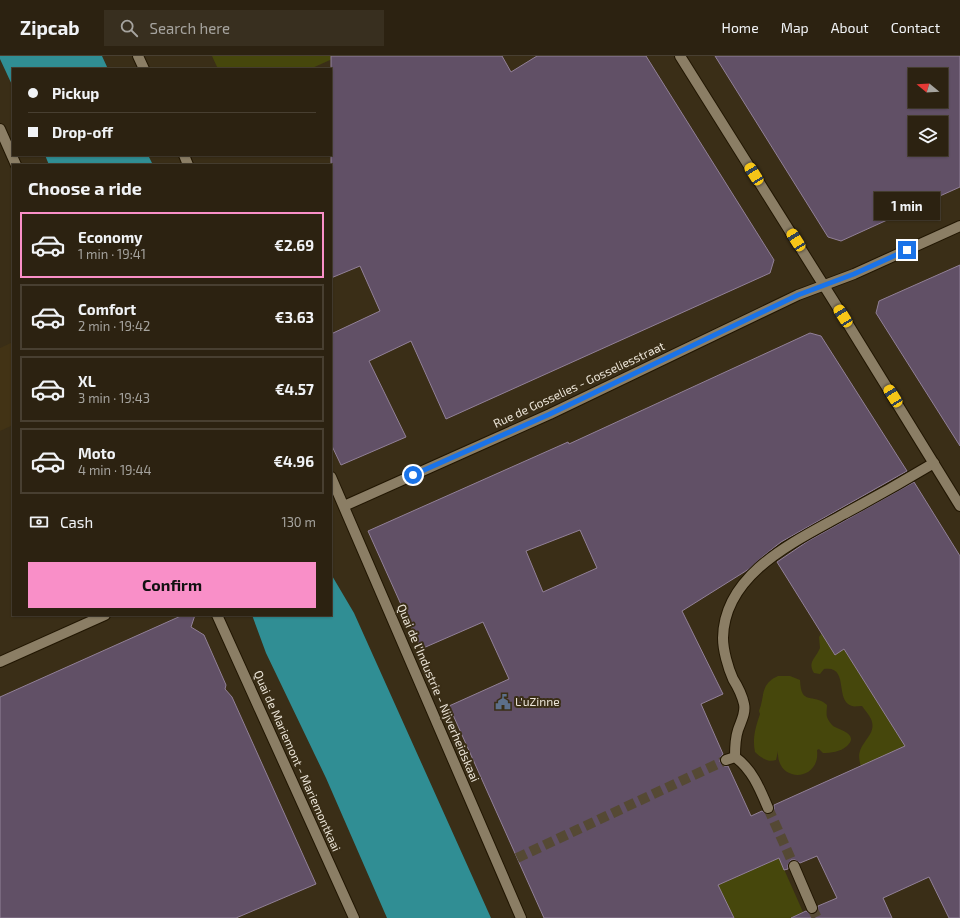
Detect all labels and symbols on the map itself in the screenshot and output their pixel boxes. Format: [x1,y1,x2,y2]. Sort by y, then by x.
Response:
north arrow [908,68,948,108]
car [743,161,765,187]
callout: 1 min [874,192,940,220]
car [785,227,807,253]
route end [898,241,916,259]
car [832,303,854,329]
street label: Rue de Gosselies - Gosseliesstraat [491,338,667,430]
car [882,383,904,409]
route start [404,466,422,484]
street label: Quai de l'Industrie - Nijverheidskaai [394,601,483,784]
street label: Quai de Mariemont - Mariemontkaai [251,668,344,854]
public building icon: L'uZinne [494,693,512,711]
place label: L'uZinne [515,694,560,708]

